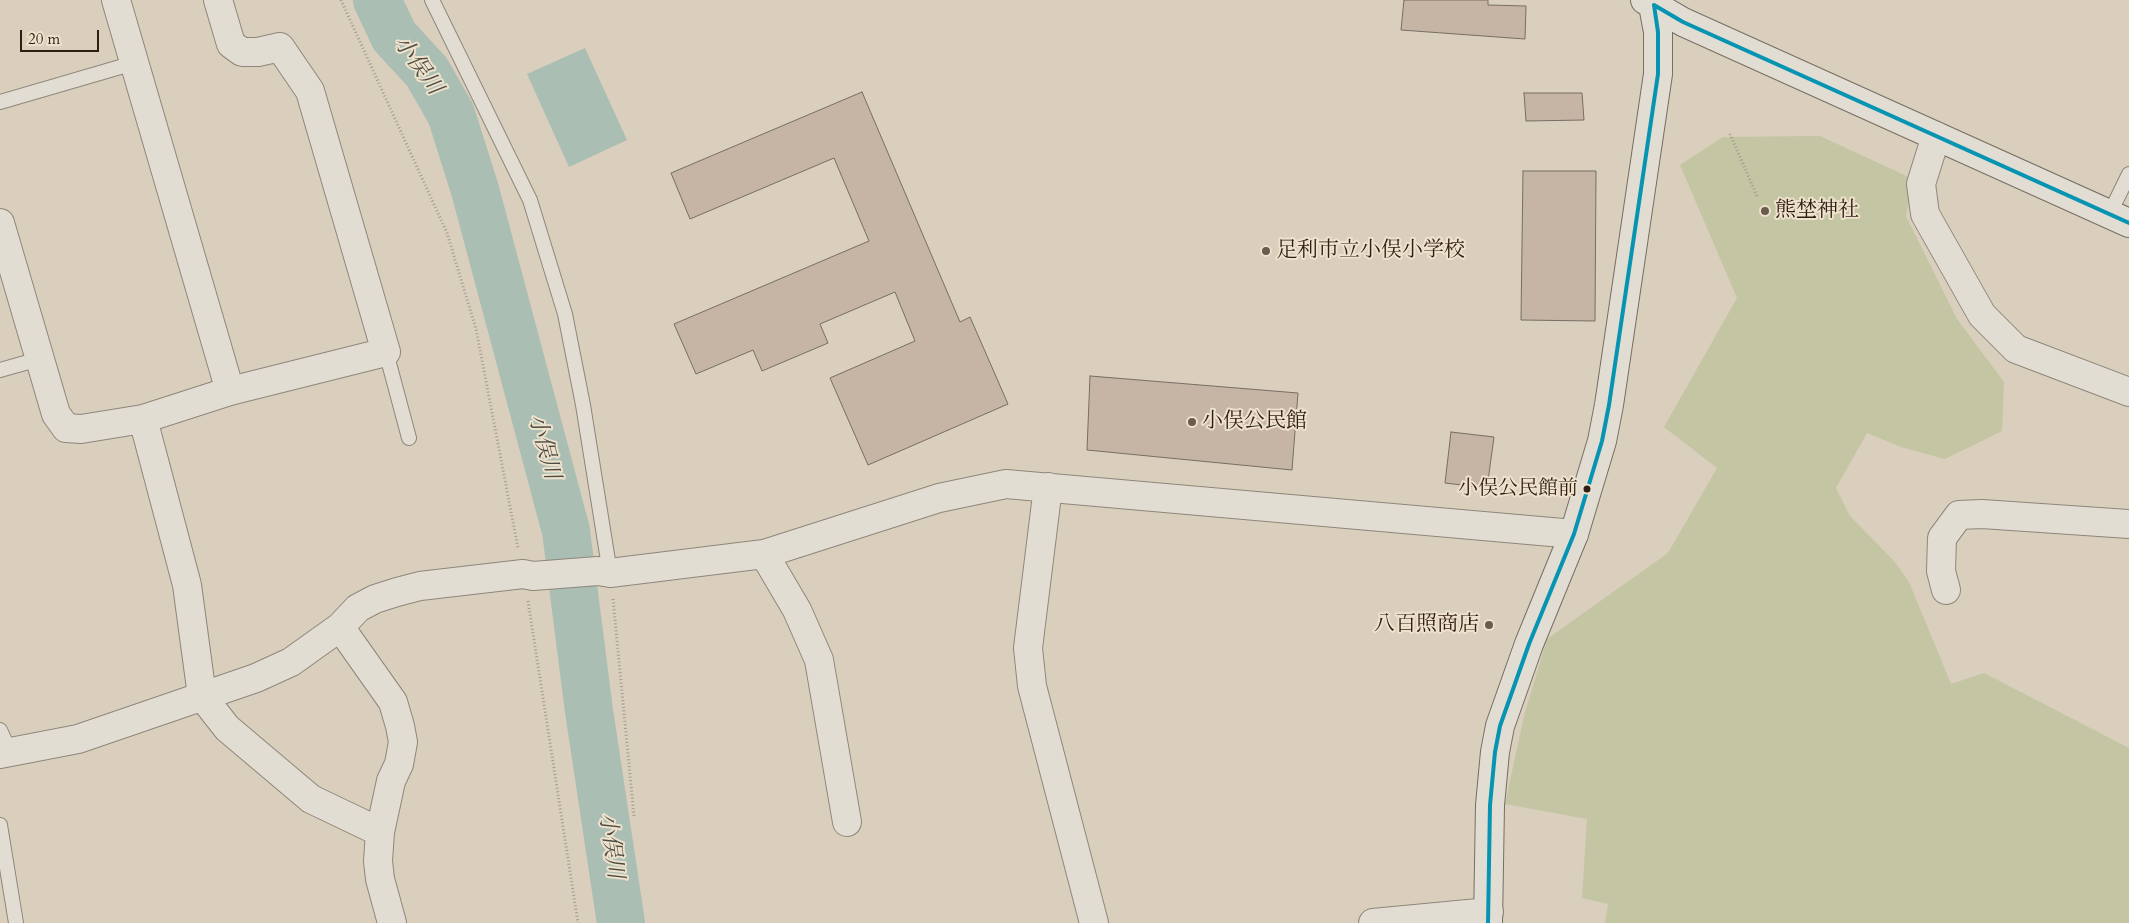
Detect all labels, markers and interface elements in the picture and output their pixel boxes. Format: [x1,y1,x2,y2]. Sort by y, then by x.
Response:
scale bar [22,20,101,52]
text: 20 m [28,29,60,49]
water label: 小俣川 [387,32,447,100]
place label: 熊埜神社 [1775,198,1859,224]
marker: 熊埜神社 [1759,205,1771,217]
place label: 足利市立小俣小学校 [1276,238,1465,264]
marker: 足利市立小俣小学校 [1260,245,1272,257]
place label: 小俣公民館 [1202,409,1307,435]
water label: 小俣川 [522,412,564,482]
marker: 小俣公民館 [1186,416,1198,428]
place label: 小俣公民館前 [1458,477,1578,501]
marker: 小俣公民館前 [1582,484,1592,494]
place label: 八百照商店 [1374,612,1479,638]
marker: 八百照商店 [1483,619,1495,631]
water label: 小俣川 [592,811,628,881]

